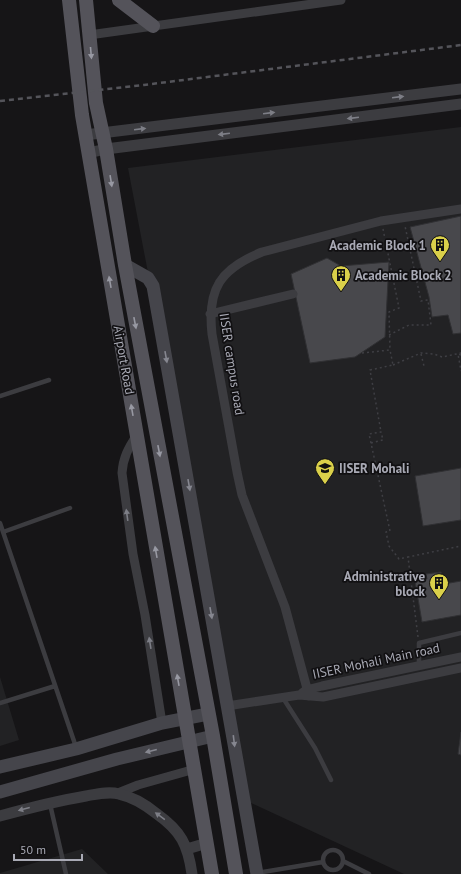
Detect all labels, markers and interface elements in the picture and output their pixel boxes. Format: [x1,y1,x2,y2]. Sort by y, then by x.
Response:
one-way arrow [88,47,94,59]
one-way arrow [392,93,405,100]
one-way arrow [263,109,275,116]
one-way arrow [347,115,359,121]
one-way arrow [134,125,146,132]
one-way arrow [218,131,230,137]
one-way arrow [108,175,114,187]
building icon: Academic Block 1 [429,234,451,262]
place label: Academic Block 1 [329,237,426,254]
building icon: Academic Block 2 [330,264,352,292]
place label: Academic Block 2 [355,267,452,284]
one-way arrow [107,276,113,288]
street label: IISER campus road [216,312,248,416]
one-way arrow [133,317,139,329]
street label: Airport Road [110,324,138,396]
one-way arrow [163,351,169,363]
one-way arrow [129,404,135,416]
one-way arrow [156,445,162,457]
school or university icon: IISER Mohali [314,457,336,485]
place label: IISER Mohali [339,460,409,477]
one-way arrow [186,479,192,491]
one-way arrow [124,508,130,521]
one-way arrow [153,546,159,558]
place label: Administrative block [344,568,426,600]
building icon: Administrative block [428,572,450,600]
one-way arrow [208,607,214,619]
one-way arrow [147,636,153,649]
street label: IISER Mohali Main road [311,639,441,683]
one-way arrow [175,674,181,686]
one-way arrow [231,735,237,747]
one-way arrow [145,748,157,754]
one-way arrow [18,806,30,812]
one-way arrow [155,812,165,820]
scale bar [14,836,82,862]
text: 50 m [20,842,46,857]

